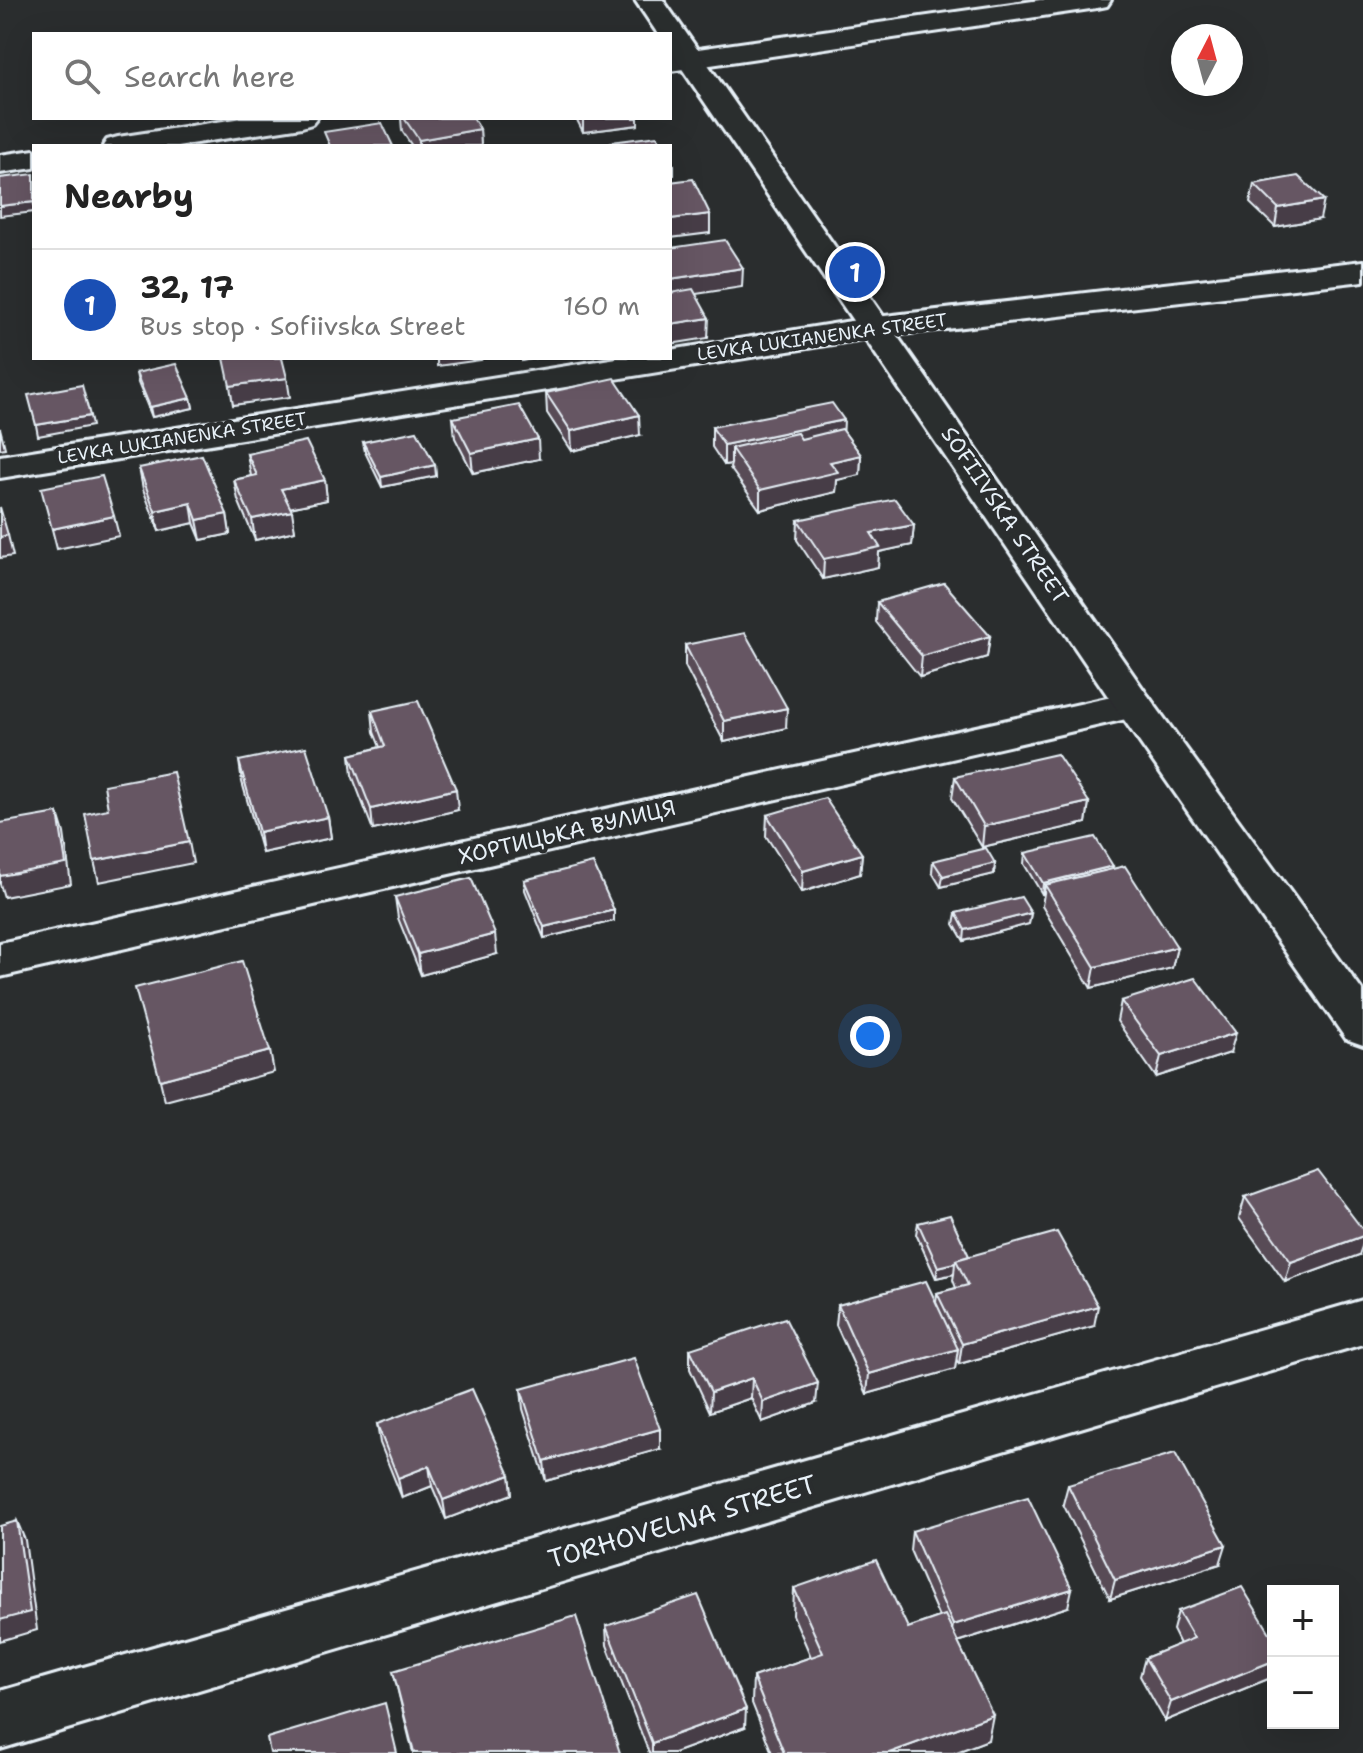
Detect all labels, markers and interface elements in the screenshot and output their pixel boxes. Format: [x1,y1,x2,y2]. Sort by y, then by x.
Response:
north arrow [1171,24,1243,96]
search box [32,32,672,120]
icon: search [60,54,104,98]
text: Search here [124,56,295,97]
text: Nearby [64,173,194,219]
pin: 1 [829,242,881,302]
text: 32, 17 [140,267,234,308]
text: 1 [84,288,96,323]
text: 160 m [563,288,640,323]
text: Bus stop · Sofiivska Street [140,308,466,343]
street label: LEVKA LUKIANENKA STREET [695,308,949,366]
street label: LEVKA LUKIANENKA STREET [56,406,308,470]
street label: SOFIIVSKA STREET [935,421,1075,610]
street label: ХОРТИЦЬКА ВУЛИЦЯ [455,793,679,871]
your location [850,1016,890,1056]
street label: TORHOVELNA STREET [544,1466,820,1576]
map controls [1267,1585,1339,1729]
button: + [1267,1585,1339,1657]
button: − [1267,1657,1339,1729]

